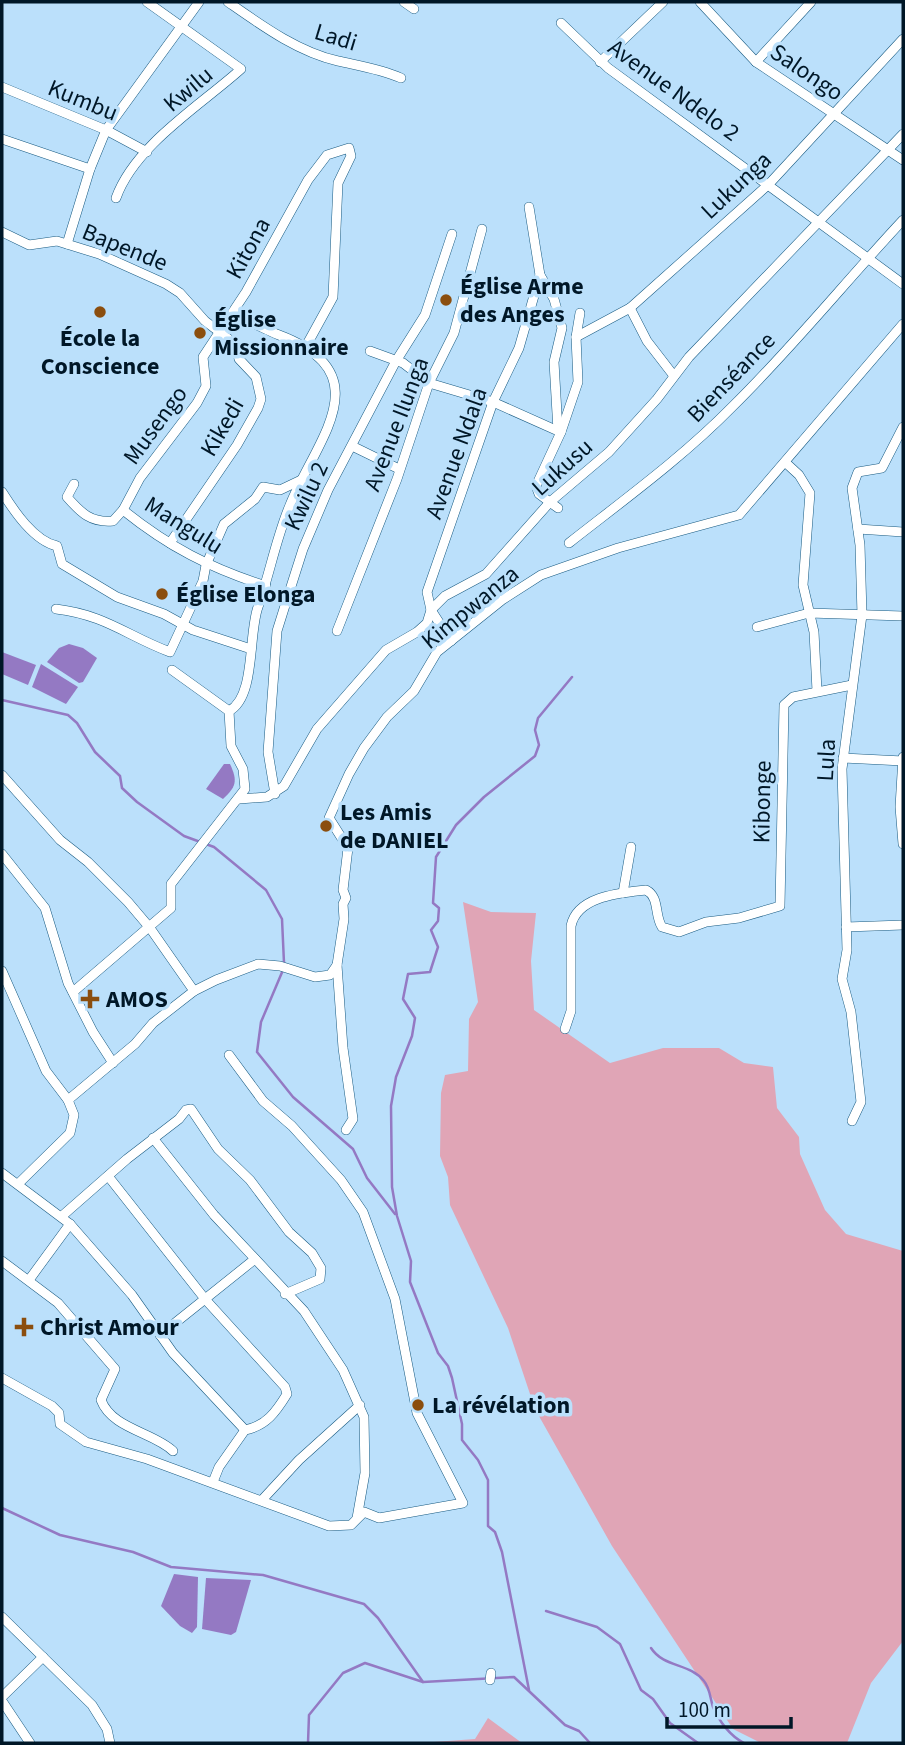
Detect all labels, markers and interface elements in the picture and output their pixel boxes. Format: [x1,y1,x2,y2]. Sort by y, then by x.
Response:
street label: Ladi [310,14,362,60]
street label: Avenue Ndelo 2 [601,31,747,150]
street label: Salongo [763,35,850,110]
street label: Kwilu [156,58,221,121]
street label: Kumbu [42,71,123,130]
street label: Lukunga [693,143,780,228]
street label: Kitona [217,211,280,286]
street label: Bapende [77,214,173,281]
place label: Église Arme des Anges [460,269,584,332]
marker: Église Arme des Anges [438,292,454,308]
place label: Église Missionnaire [214,302,349,365]
marker: École la Conscience [92,304,108,320]
place label: École la Conscience [41,321,159,384]
street label: Bienséance [679,324,784,431]
marker: Église Missionnaire [192,325,208,341]
street label: Avenue Ilunga [355,352,438,496]
street label: Musengo [115,378,196,472]
street label: Avenue Ndala [416,382,497,524]
street label: Kikedi [192,391,253,463]
street label: Lukusu [524,430,601,505]
street label: Kwilu 2 [275,456,338,536]
street label: Mangulu [138,488,230,563]
street label: Kimpwanza [414,557,527,658]
place label: Église Elonga [176,577,315,612]
marker: Église Elonga [154,586,170,602]
street label: Lula [808,738,845,782]
street label: Kibonge [744,760,781,844]
place label: Les Amis de DANIEL [340,795,449,858]
marker: Les Amis de DANIEL [318,818,334,834]
place label: AMOS [105,982,168,1017]
marker: AMOS [80,989,100,1009]
place label: Christ Amour [40,1310,179,1345]
marker: Christ Amour [14,1317,34,1337]
place label: La révélation [432,1388,570,1423]
marker: La révélation [410,1397,426,1413]
scale bar [667,1686,791,1730]
text: 100 m [678,1695,731,1725]

